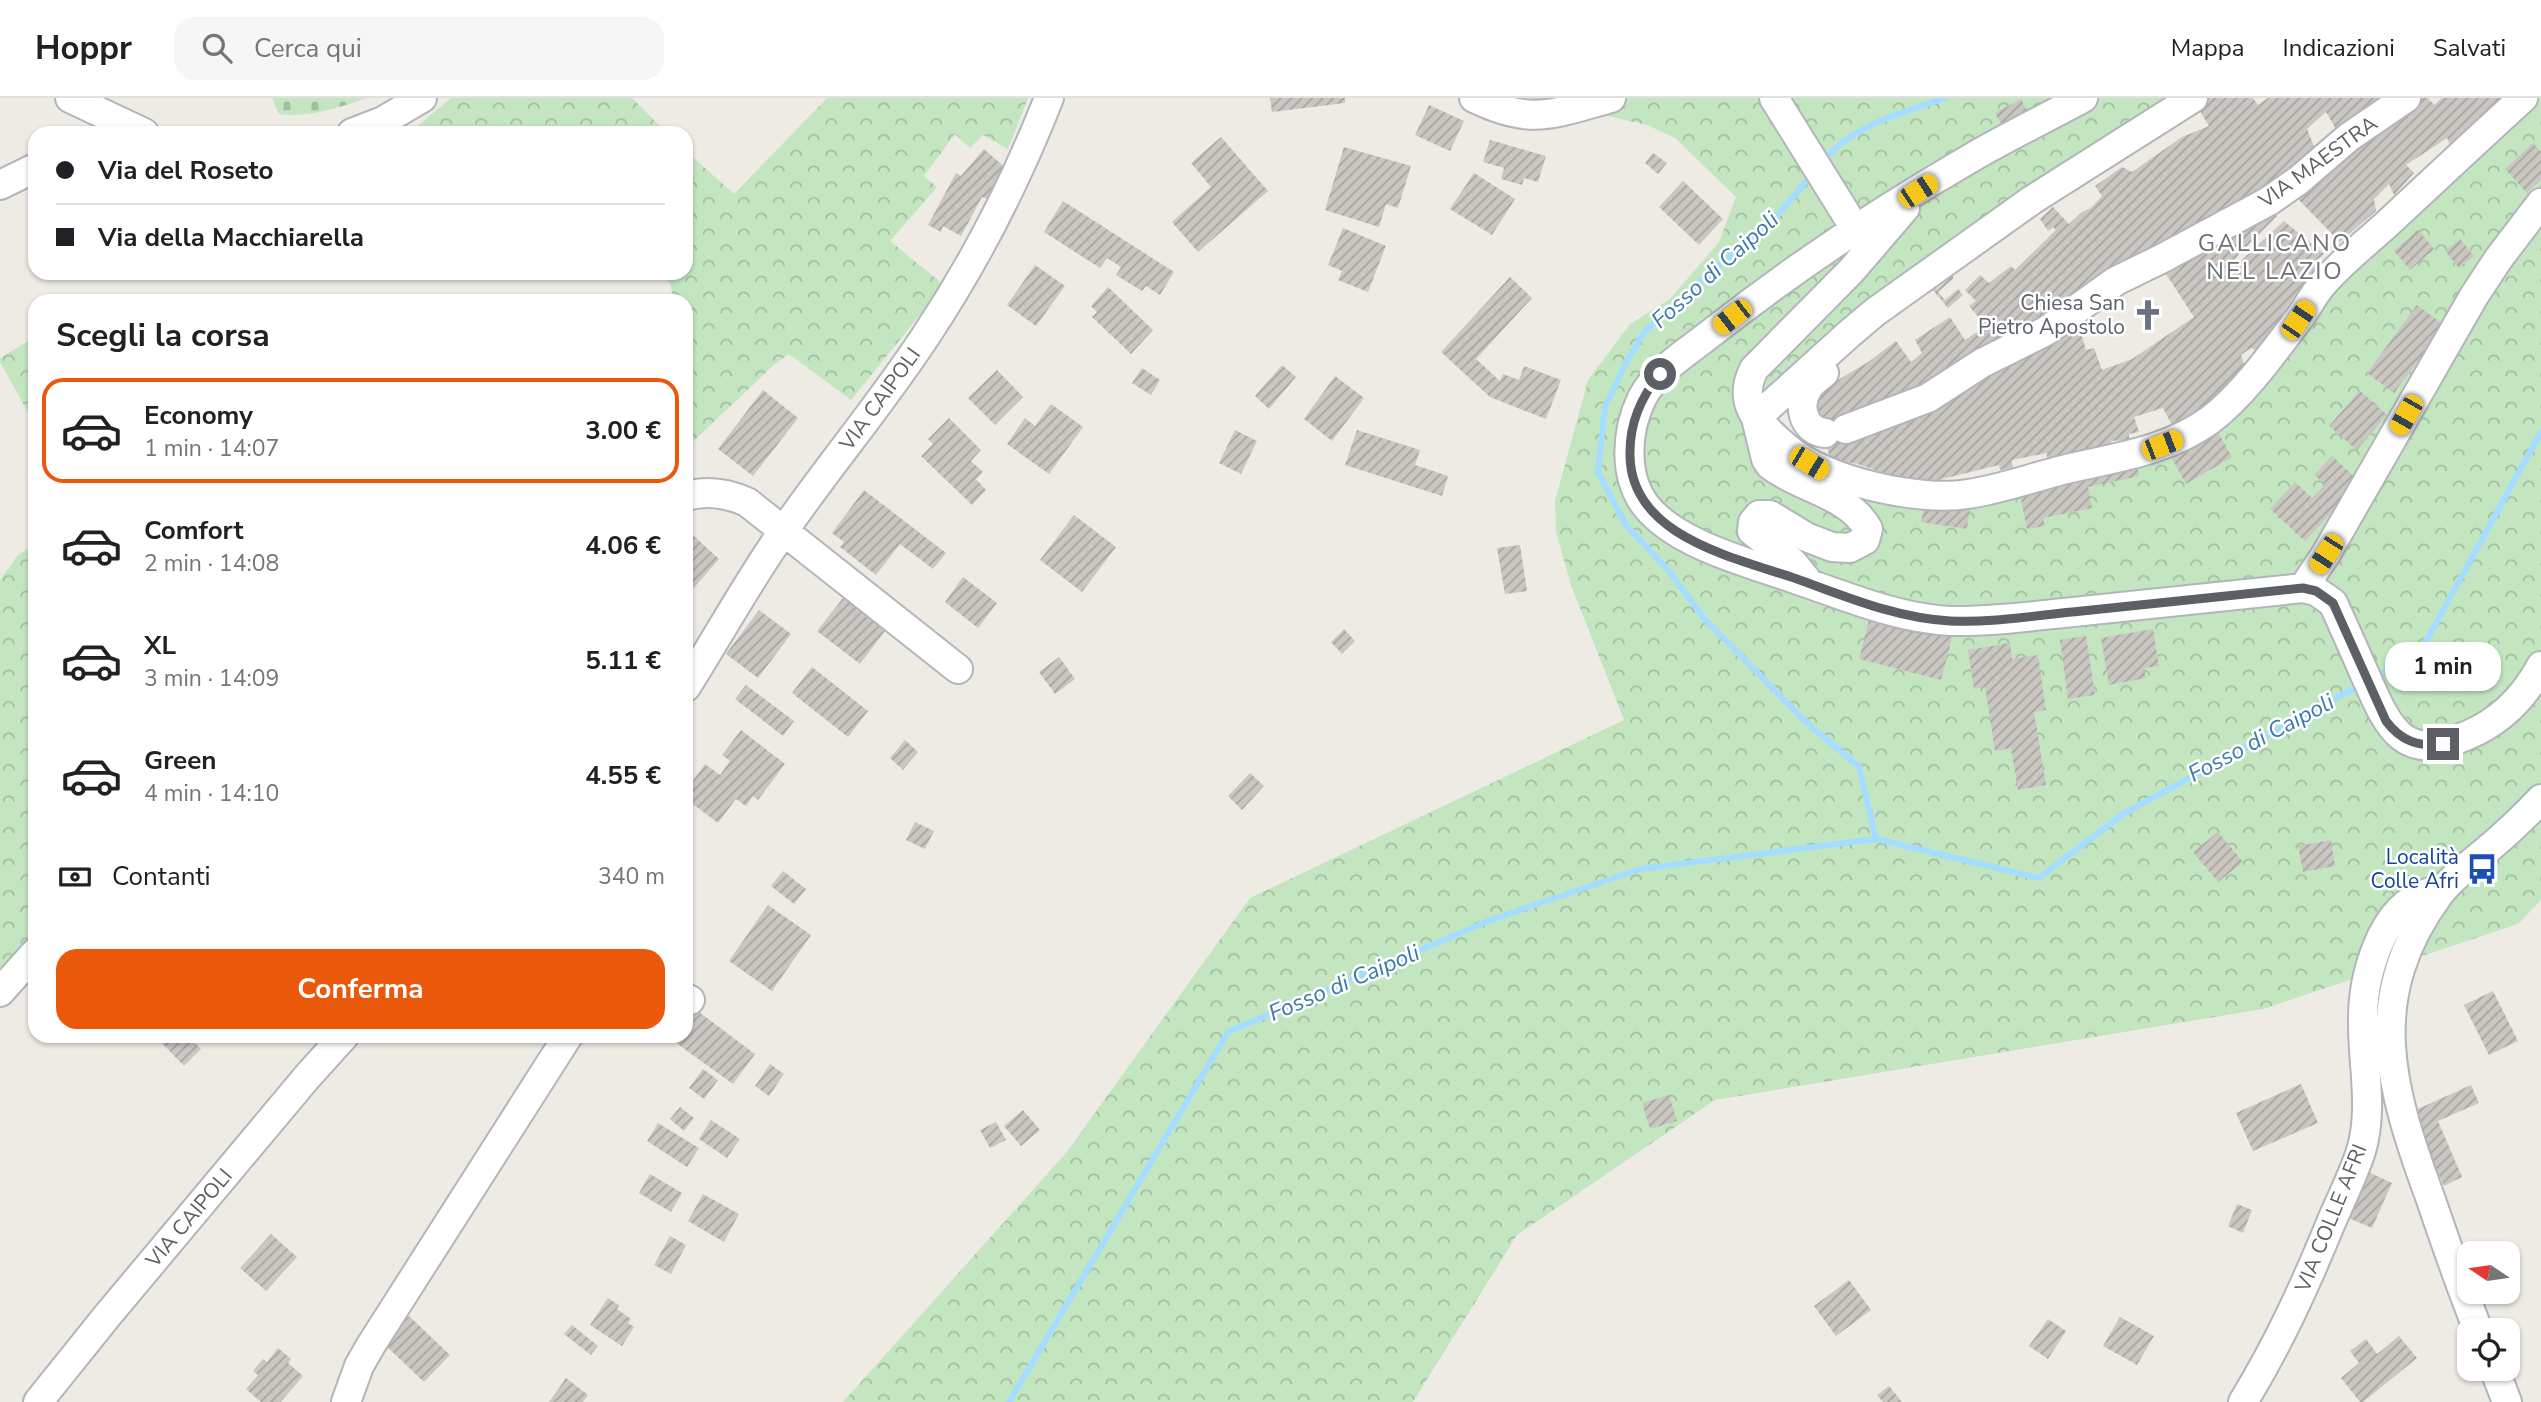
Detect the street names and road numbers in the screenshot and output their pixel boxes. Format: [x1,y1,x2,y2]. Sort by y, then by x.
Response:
street label: VIA MAESTRA [2252,109,2383,215]
street label: VIA CAIPOLI [833,342,927,457]
street label: VIA COLLE AFRI [2288,1140,2373,1297]
street label: VIA CAIPOLI [139,1163,239,1274]

